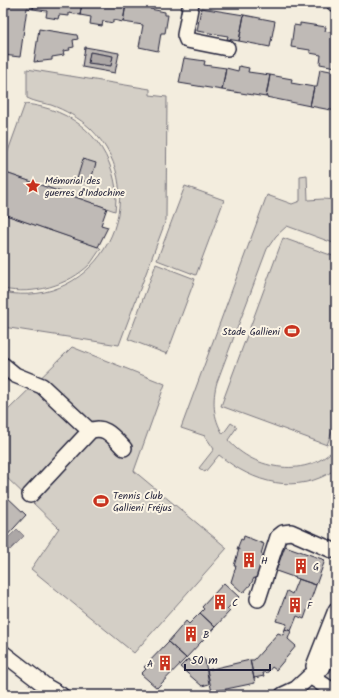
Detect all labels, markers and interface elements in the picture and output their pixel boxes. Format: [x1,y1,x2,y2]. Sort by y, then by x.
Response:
place label: Mémorial des guerres d'Indochine [44,173,125,201]
place icon: Mémorial des guerres d'Indochine [24,177,42,195]
sports icon: Stade Gallieni [283,322,301,340]
place label: Stade Gallieni [222,324,281,340]
place label: Tennis Club Gallieni Fréjus [113,488,173,516]
sports icon: Tennis Club Gallieni Fréjus [92,492,110,510]
building icon: H [240,551,258,569]
place label: H [261,553,268,569]
building icon: G [292,557,310,575]
place label: G [313,559,319,575]
building icon: C [211,593,229,611]
place label: C [232,595,238,611]
building icon: F [286,596,304,614]
place label: F [307,598,313,614]
building icon: B [182,625,200,643]
place label: B [203,627,209,643]
scale bar [185,646,270,672]
text: 50 m [191,651,218,670]
building icon: A [156,654,174,672]
place label: A [147,656,153,672]

